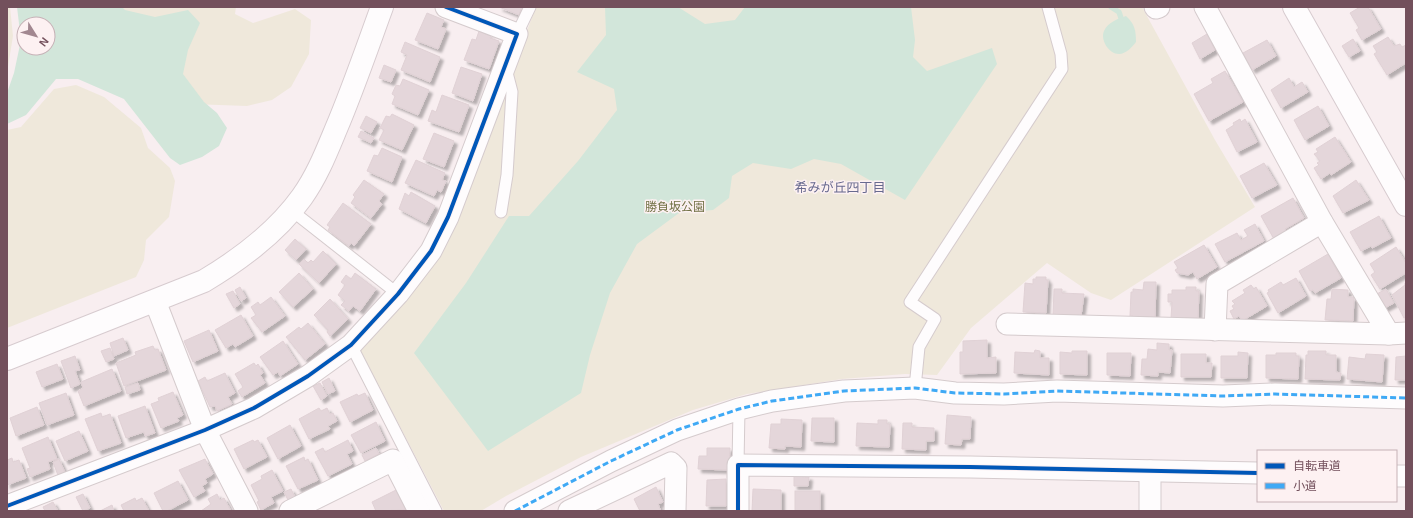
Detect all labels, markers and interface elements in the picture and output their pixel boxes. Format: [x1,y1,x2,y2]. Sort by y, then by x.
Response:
north arrow [16,16,56,56]
text: N [37,35,51,49]
district label: 希みが丘四丁目 [794,180,886,195]
park label: 勝負坂公園 [645,200,705,214]
legend [1257,450,1397,502]
text: 自転車道 [1293,459,1341,473]
text: 小道 [1293,479,1317,493]

